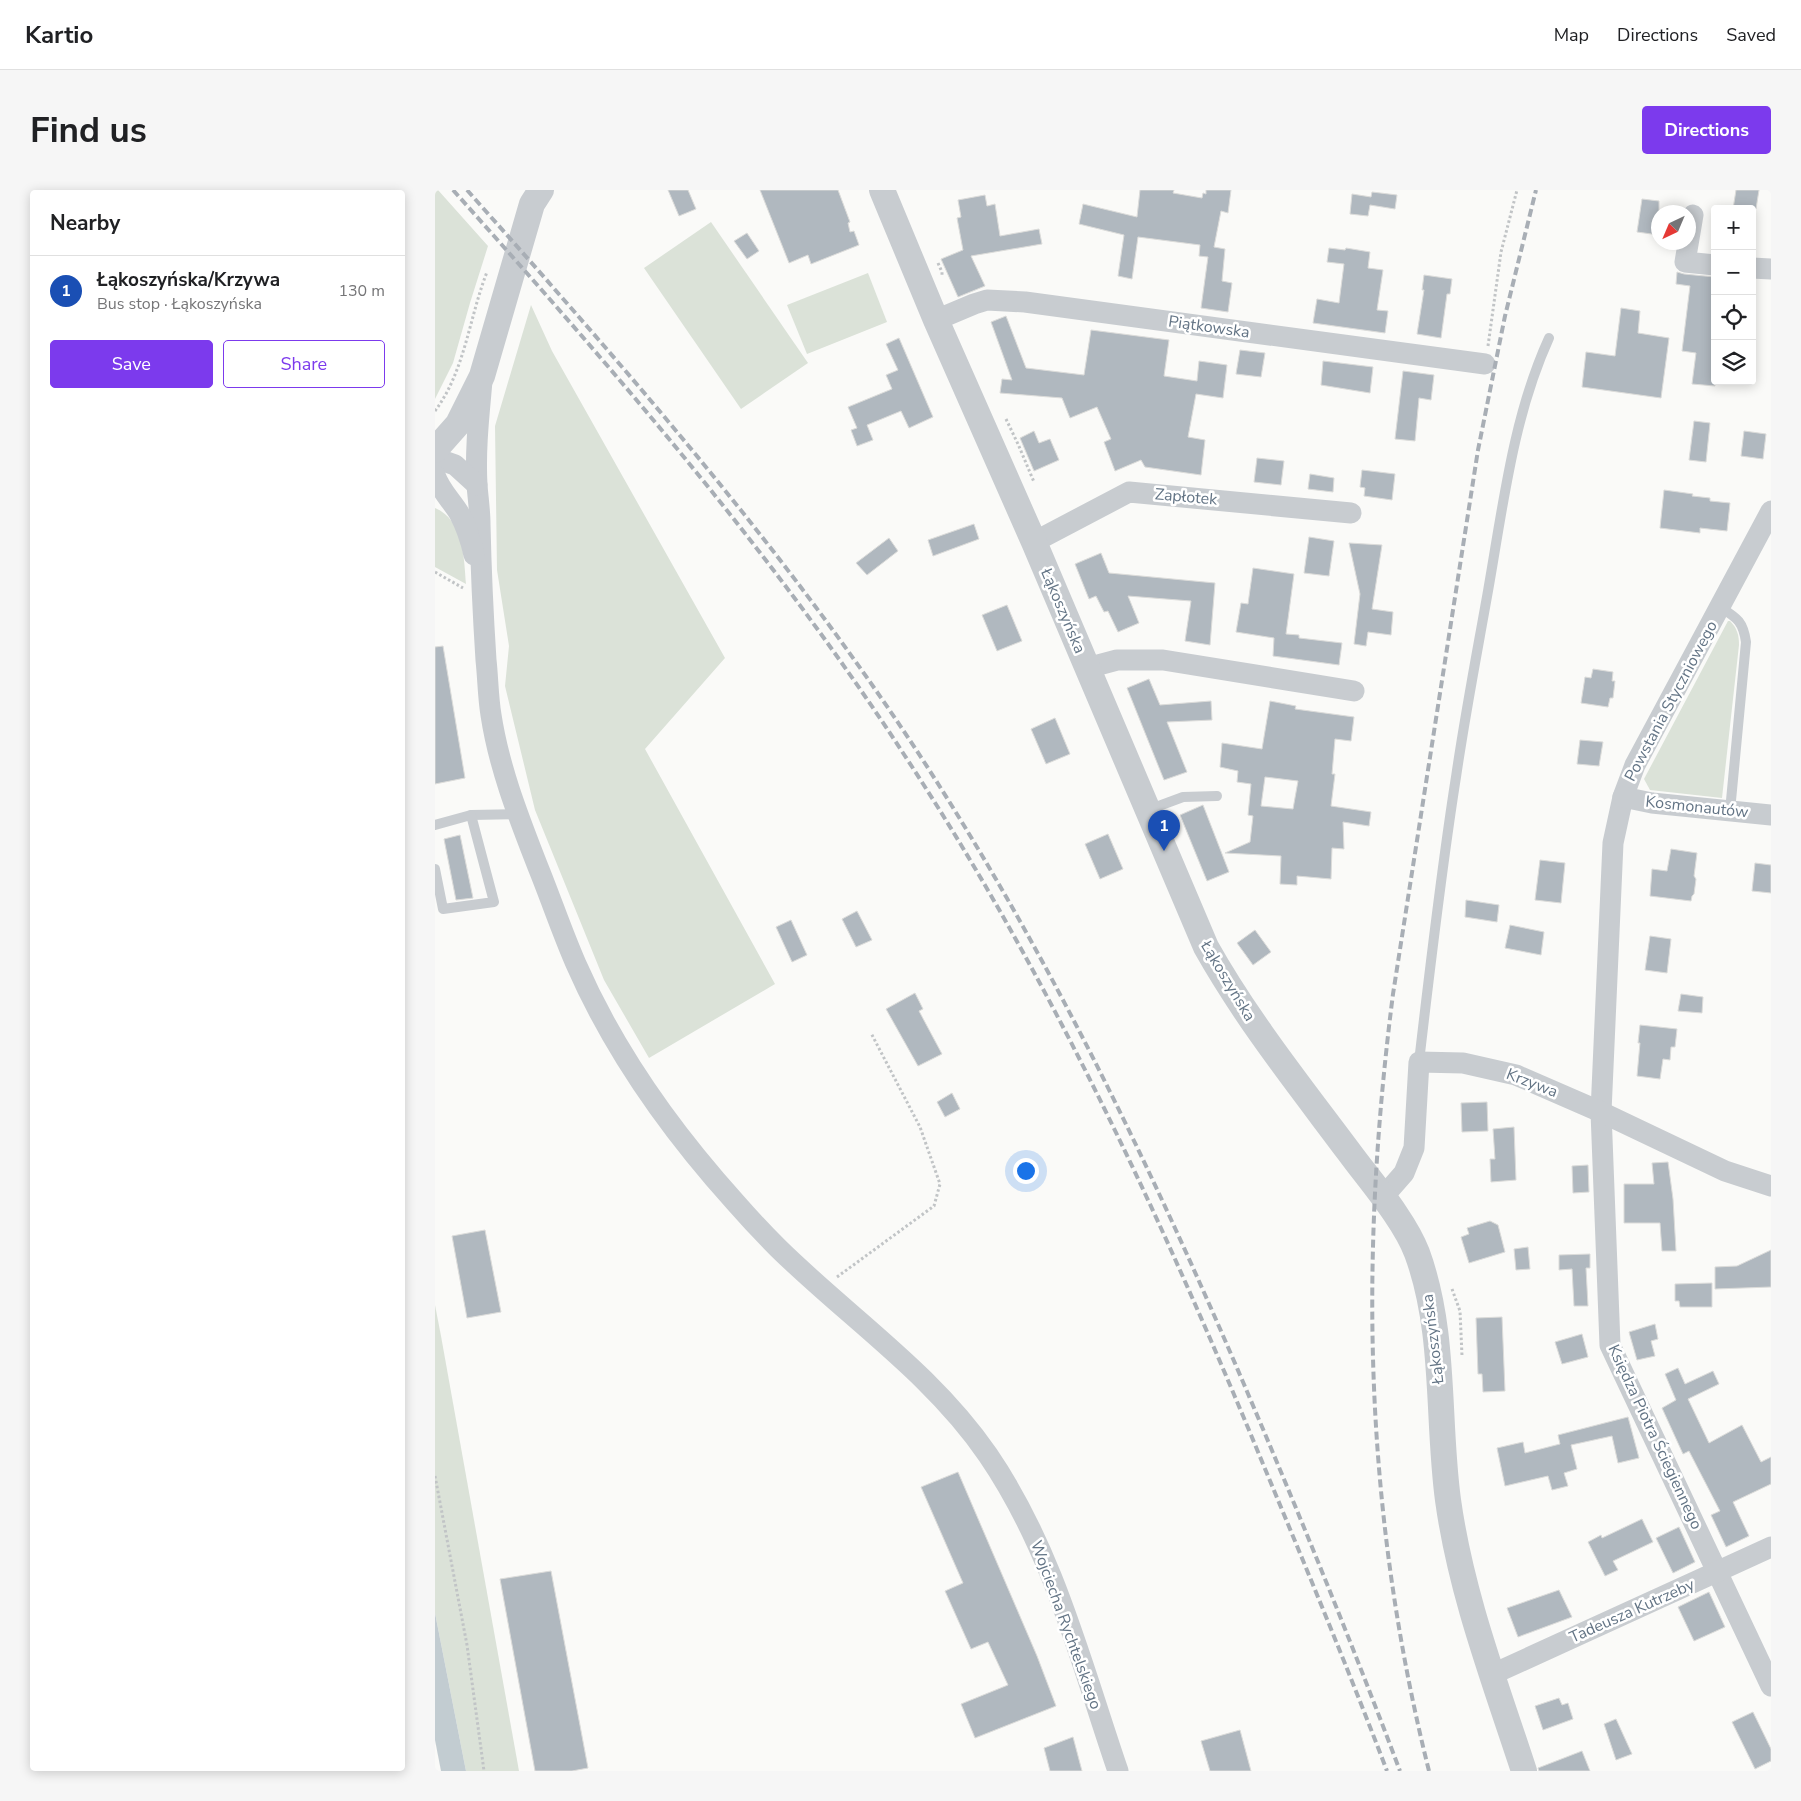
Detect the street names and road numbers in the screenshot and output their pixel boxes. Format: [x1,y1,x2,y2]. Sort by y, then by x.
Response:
street label: Piątkowska [1167,310,1251,344]
street label: Zapłotek [1154,483,1219,511]
street label: Łąkoszyńska [1035,564,1091,657]
street label: Powstania Styczniowego [1619,617,1723,785]
street label: Kosmonautów [1644,791,1750,823]
street label: Łąkoszyńska [1195,936,1261,1025]
street label: Krzywa [1503,1063,1561,1103]
street label: Łąkoszyńska [1417,1293,1450,1386]
street label: Księdza Piotra Ściegiennego [1602,1341,1708,1533]
street label: Wojciecha Rychtelskiego [1025,1537,1107,1713]
street label: Tadeusza Kutrzeby [1566,1573,1699,1648]

